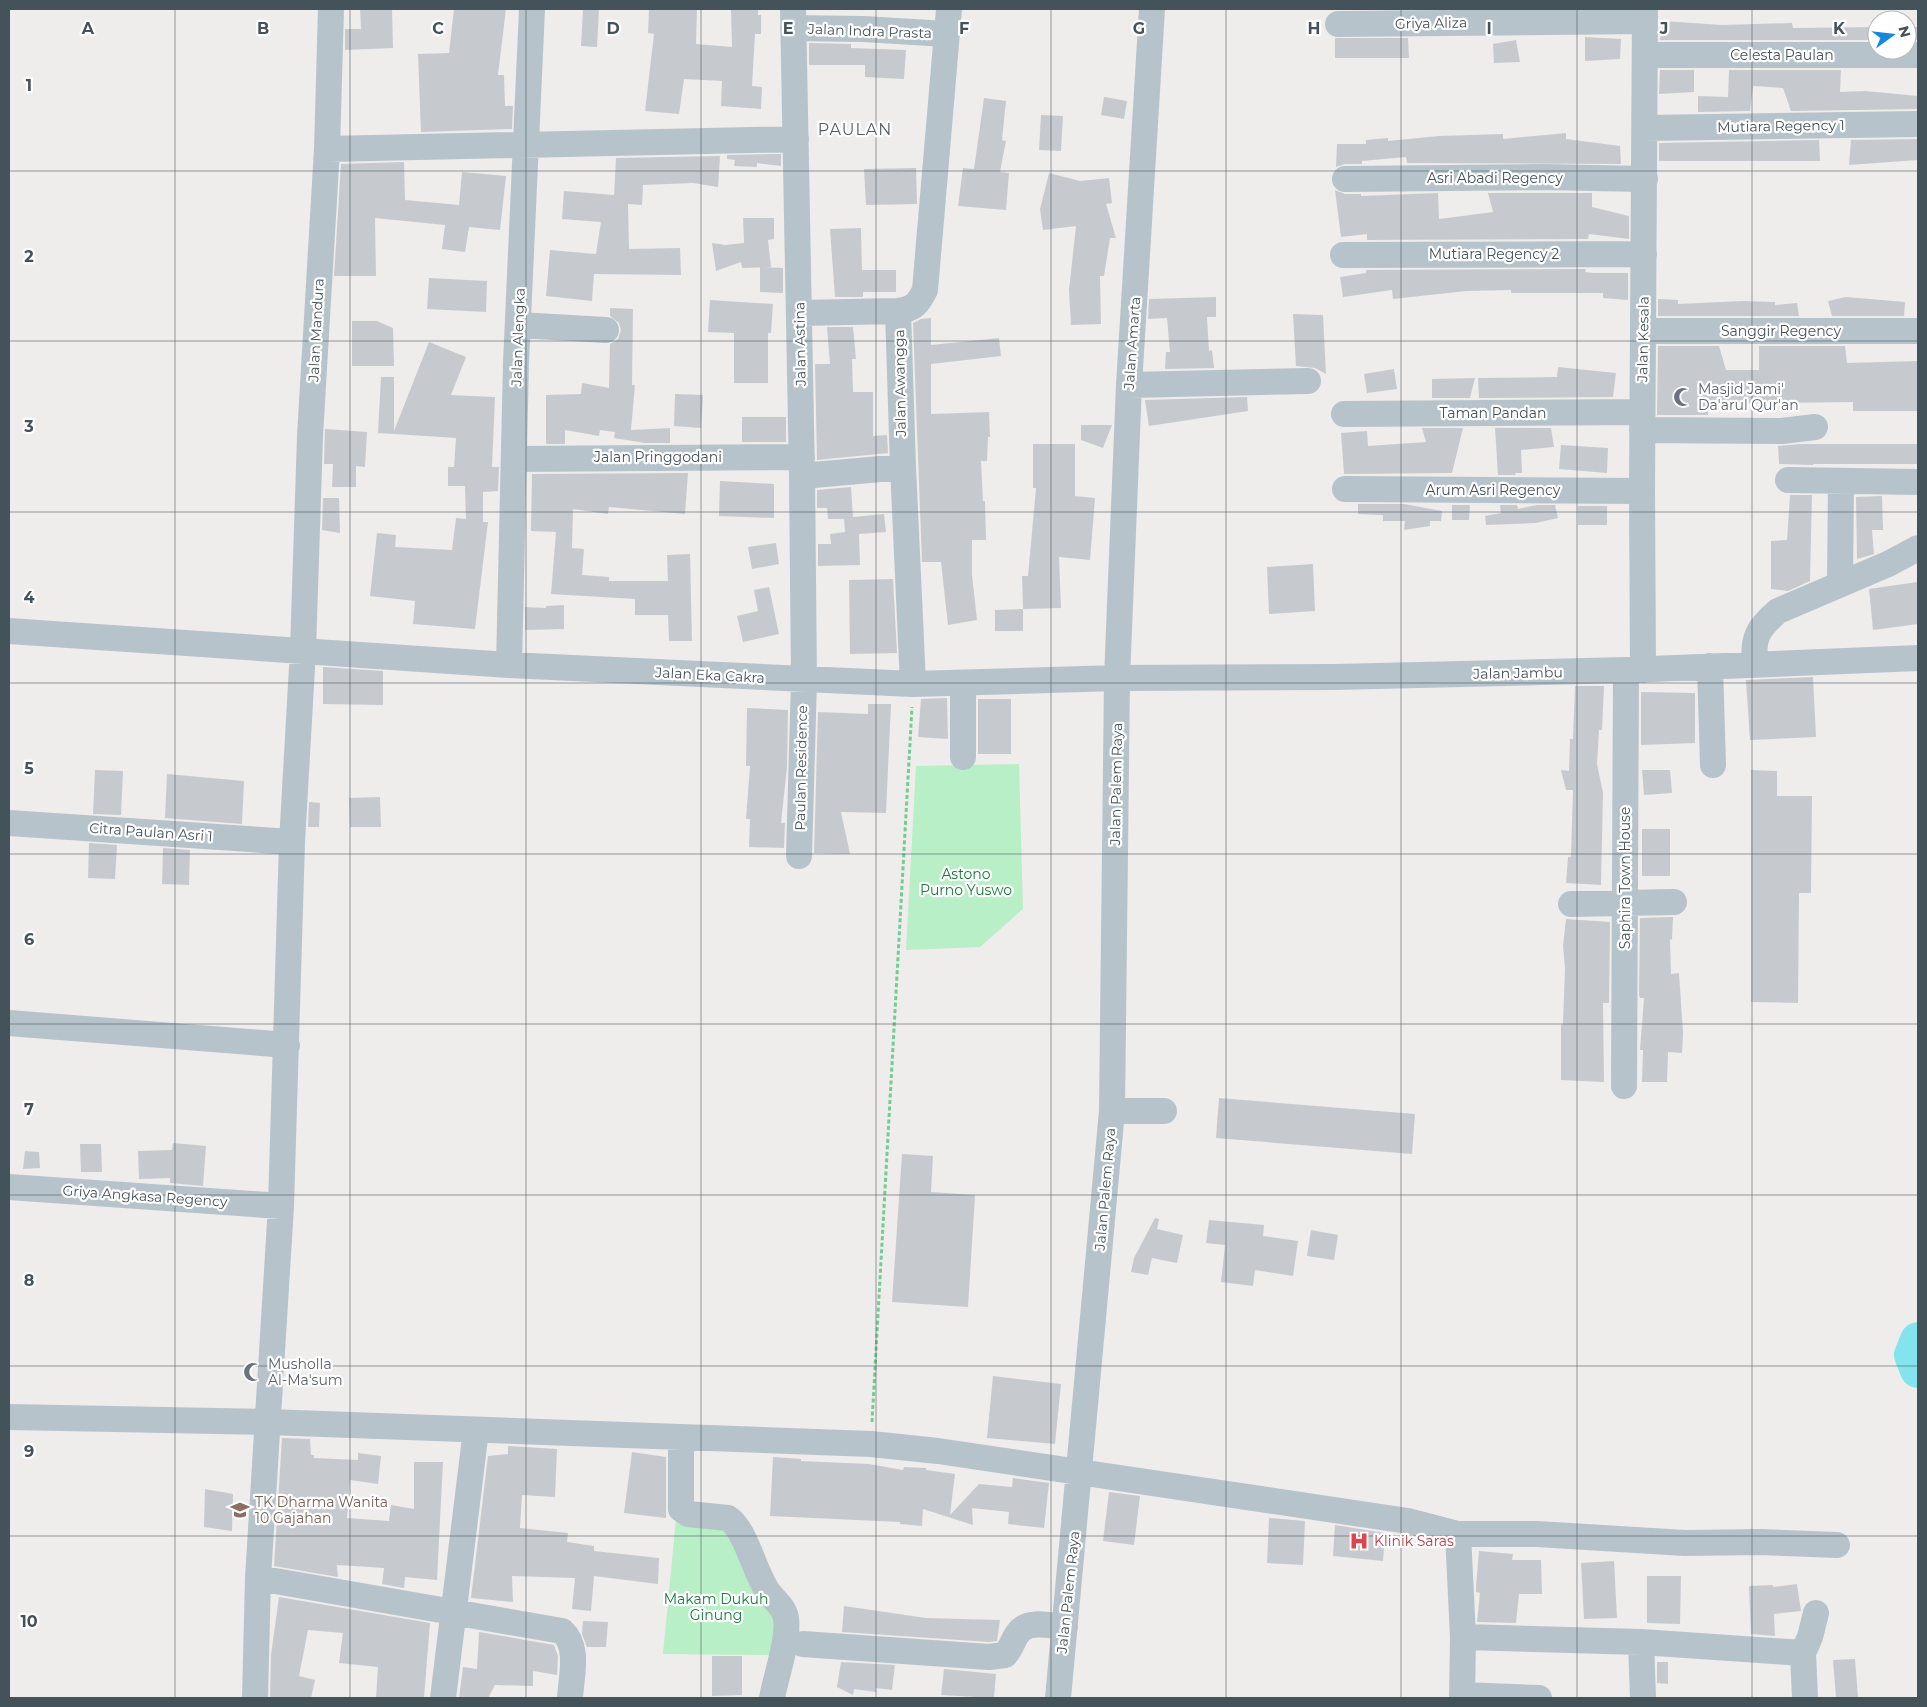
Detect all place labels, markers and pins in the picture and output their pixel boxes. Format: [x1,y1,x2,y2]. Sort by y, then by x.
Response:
place label: Masjid Jami' Da'arul Qur'an [1698,380,1799,414]
mosque icon: Masjid Jami' Da'arul Qur'an [1672,386,1694,408]
place label: Musholla Al-Ma'sum [268,1355,343,1389]
mosque icon: Musholla Al-Ma'sum [242,1361,264,1383]
place label: TK Dharma Wanita 10 Gajahan [255,1493,388,1527]
school or university icon: TK Dharma Wanita 10 Gajahan [229,1499,251,1521]
hospital icon: Klinik Saras [1348,1530,1370,1552]
place label: Klinik Saras [1374,1532,1454,1550]

